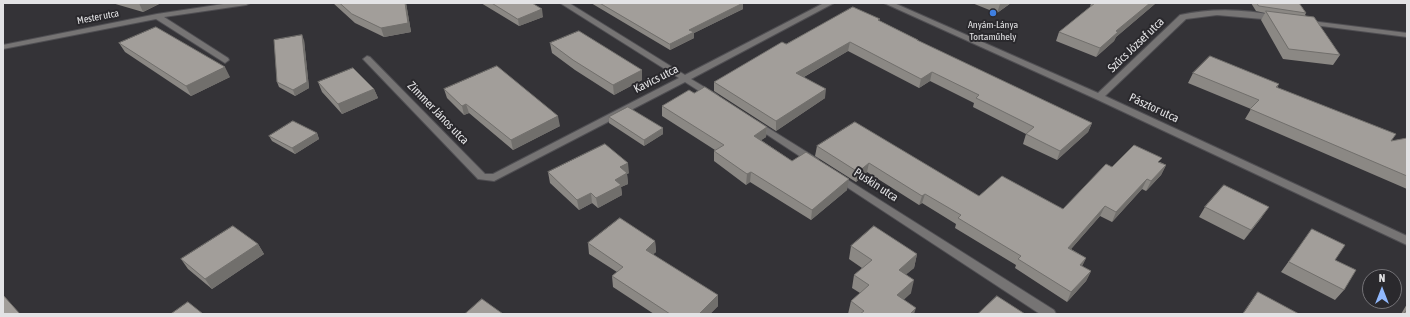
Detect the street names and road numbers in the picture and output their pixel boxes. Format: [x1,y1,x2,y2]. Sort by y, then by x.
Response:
street label: Mester utca [76,7,120,27]
street label: Szűcs József utca [1105,14,1167,76]
street label: Kavics utca [631,62,681,96]
street label: Zimmer János utca [404,79,472,147]
street label: Pásztor utca [1127,90,1181,126]
street label: Puskin utca [851,165,901,205]

